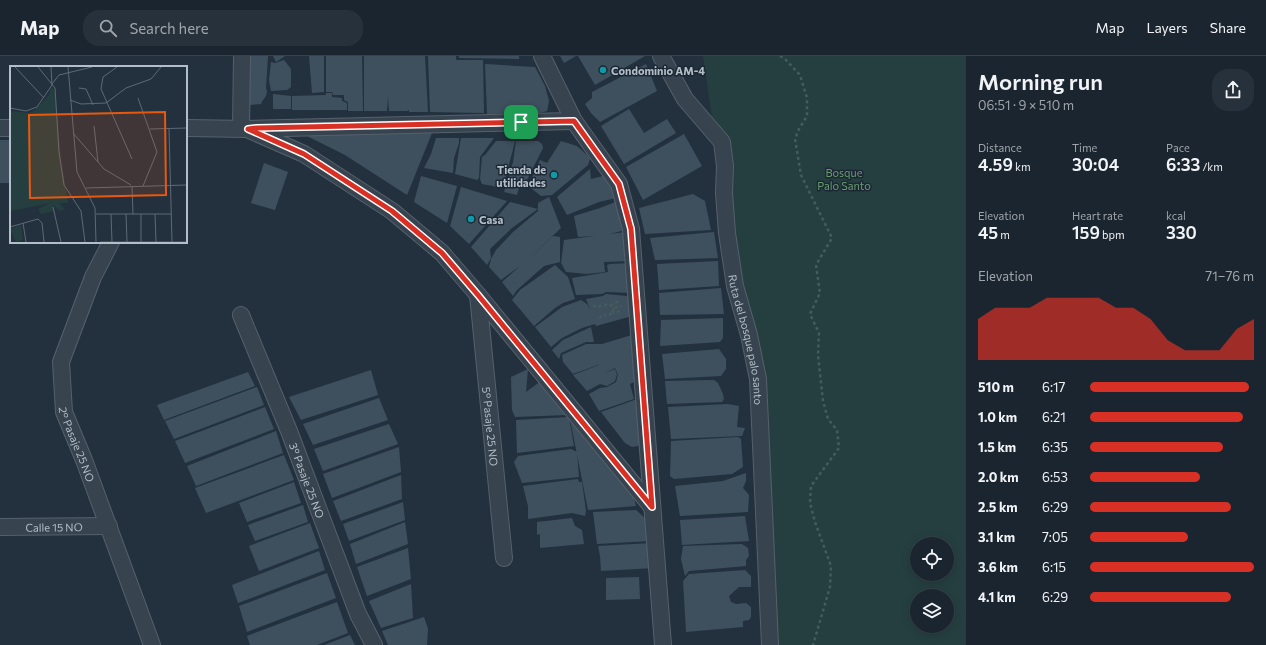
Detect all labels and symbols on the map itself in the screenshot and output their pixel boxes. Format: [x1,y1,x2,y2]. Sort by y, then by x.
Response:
place label: Condominio AM-4 [611,64,705,77]
marker: Condominio AM-4 [598,65,608,75]
inset map [10,66,187,243]
pin [504,105,538,139]
place label: Tienda de utilidades [496,163,546,189]
park label: Bosque Palo Santo [817,166,871,192]
marker: Tienda de utilidades [549,170,559,180]
place label: Casa [479,213,503,226]
marker: Casa [466,214,476,224]
street label: Ruta del bosque palo santo [727,274,766,406]
street label: 5° Pasaje 25 NO [481,386,501,467]
street label: 2° Pasaje 25 NO [57,407,98,483]
street label: 3° Pasaje 25 NO [287,441,328,520]
street label: Calle 15 NO [25,520,83,533]

